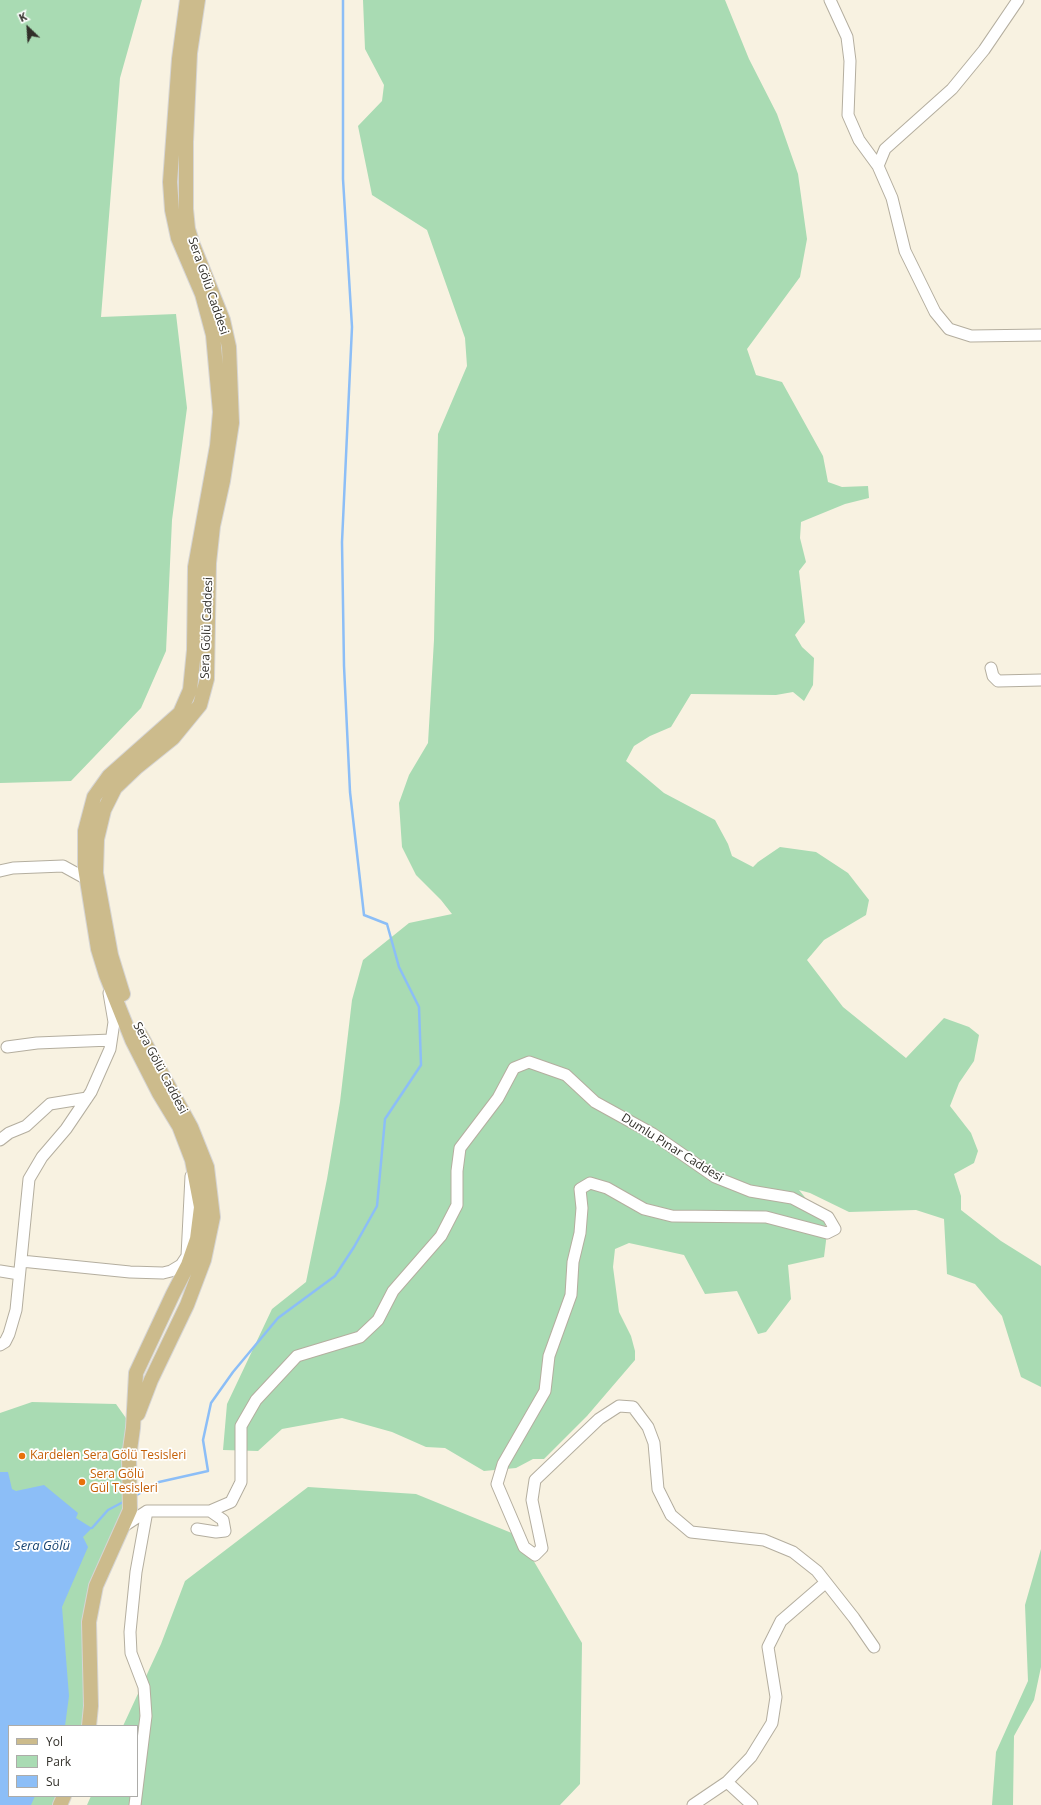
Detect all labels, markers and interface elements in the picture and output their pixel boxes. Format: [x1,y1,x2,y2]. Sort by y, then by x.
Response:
north arrow [8,8,48,48]
text: K [16,8,29,25]
street label: Sera Gölü Caddesi [185,236,231,336]
street label: Sera Gölü Caddesi [198,577,216,679]
street label: Sera Gölü Caddesi [130,1020,190,1116]
street label: Dumlu Pınar Caddesi [618,1111,726,1185]
place label: Kardelen Sera Gölü Tesisleri [30,1449,186,1463]
marker: Kardelen Sera Gölü Tesisleri [17,1451,27,1461]
place label: Sera Gölü Gül Tesisleri [90,1468,158,1496]
marker: Sera Gölü Gül Tesisleri [77,1477,87,1487]
water label: Sera Gölü [14,1538,70,1554]
legend [8,1725,138,1797]
text: Yol [46,1733,63,1750]
text: Park [46,1753,71,1770]
text: Su [46,1773,60,1790]

